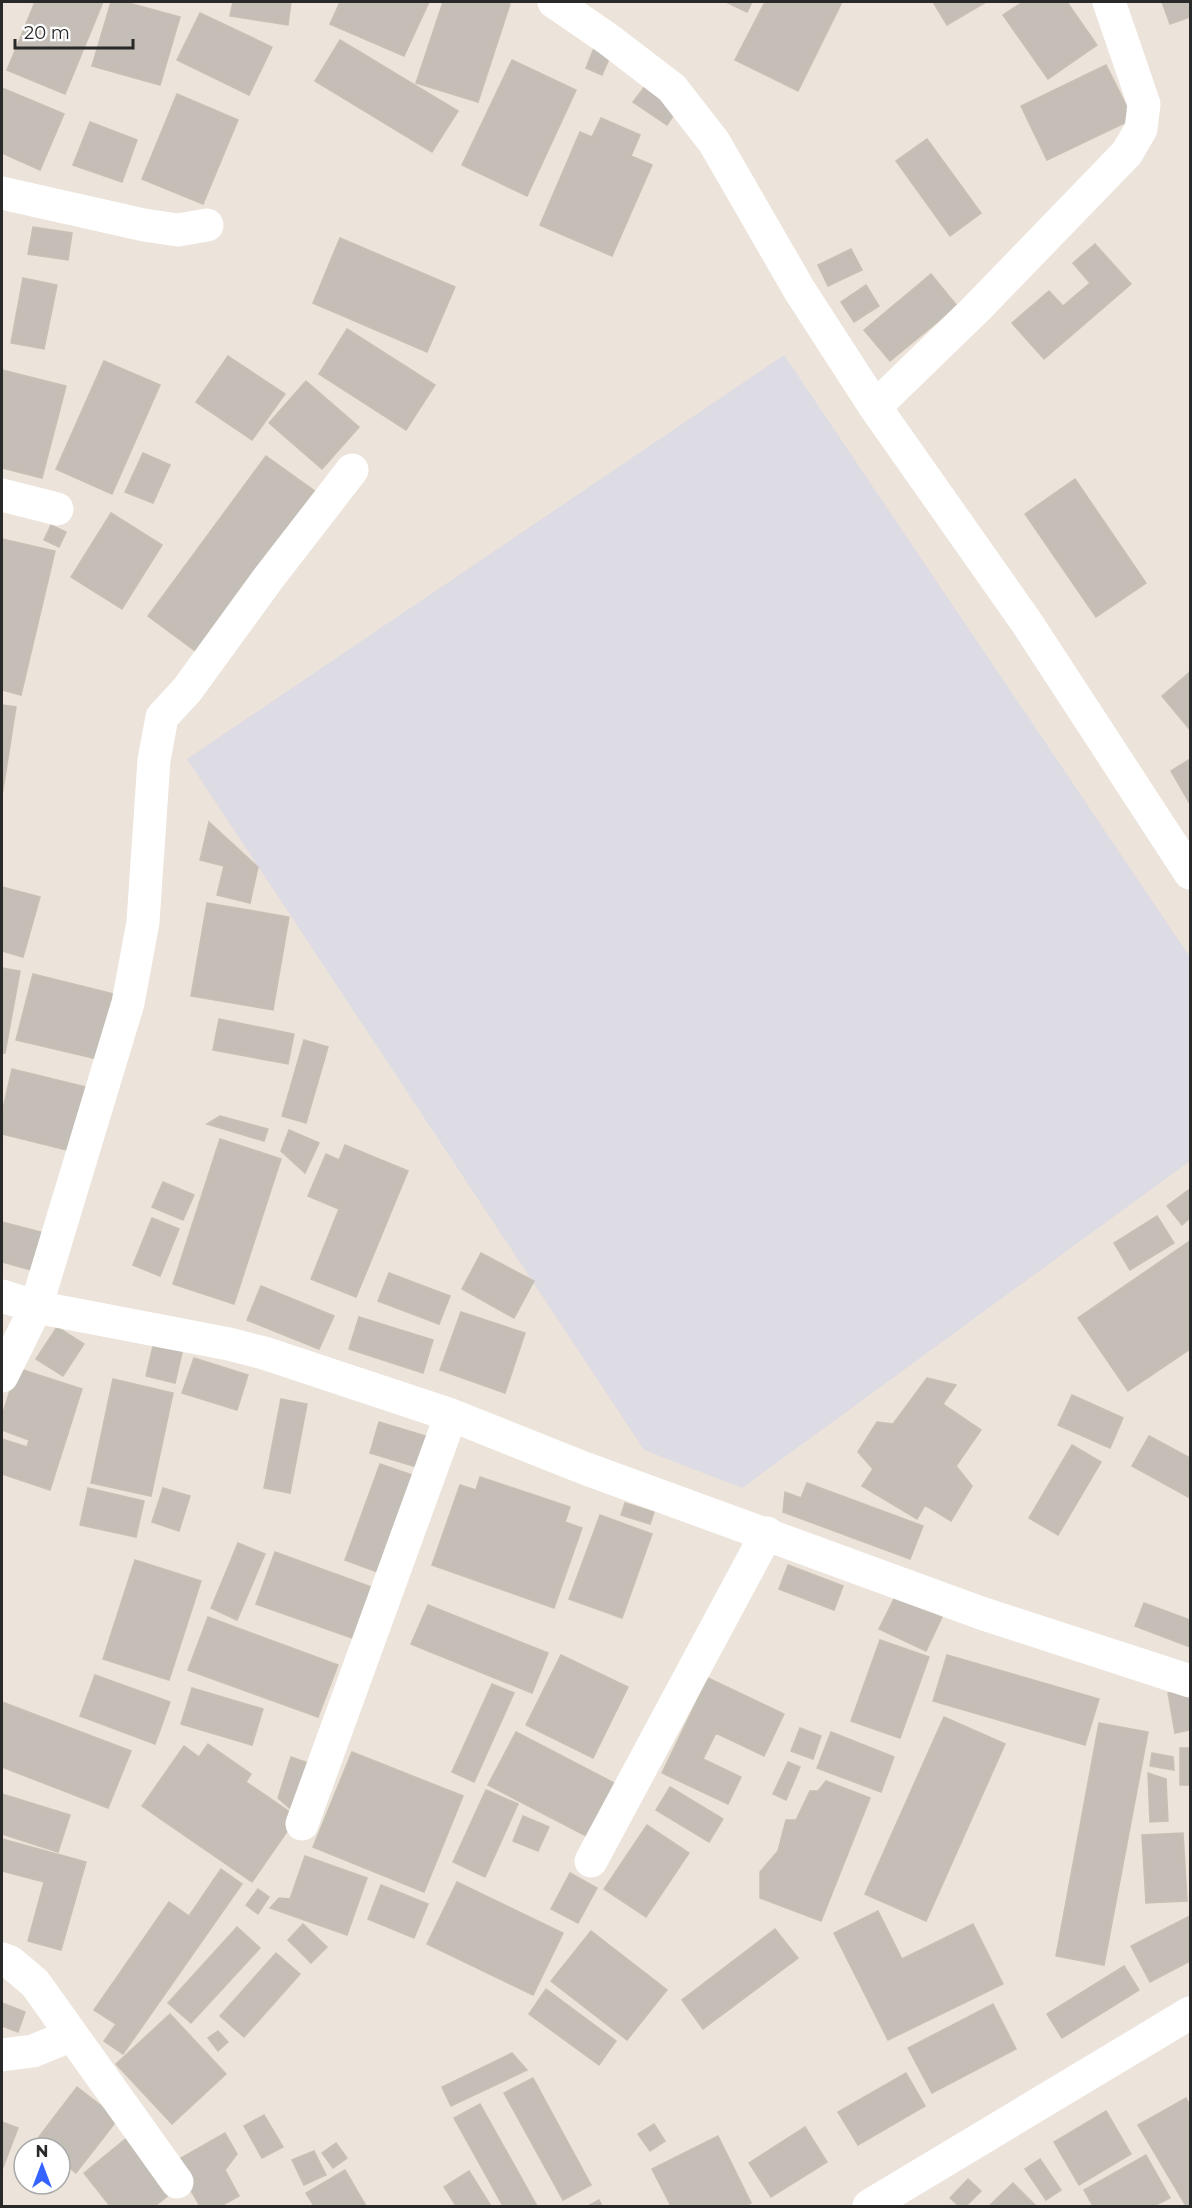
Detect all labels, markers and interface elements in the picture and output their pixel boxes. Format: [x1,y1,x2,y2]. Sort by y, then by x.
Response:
scale bar [15,12,134,50]
text: 20 m [24,22,70,44]
north arrow [12,2136,72,2196]
text: N [36,2142,48,2161]

